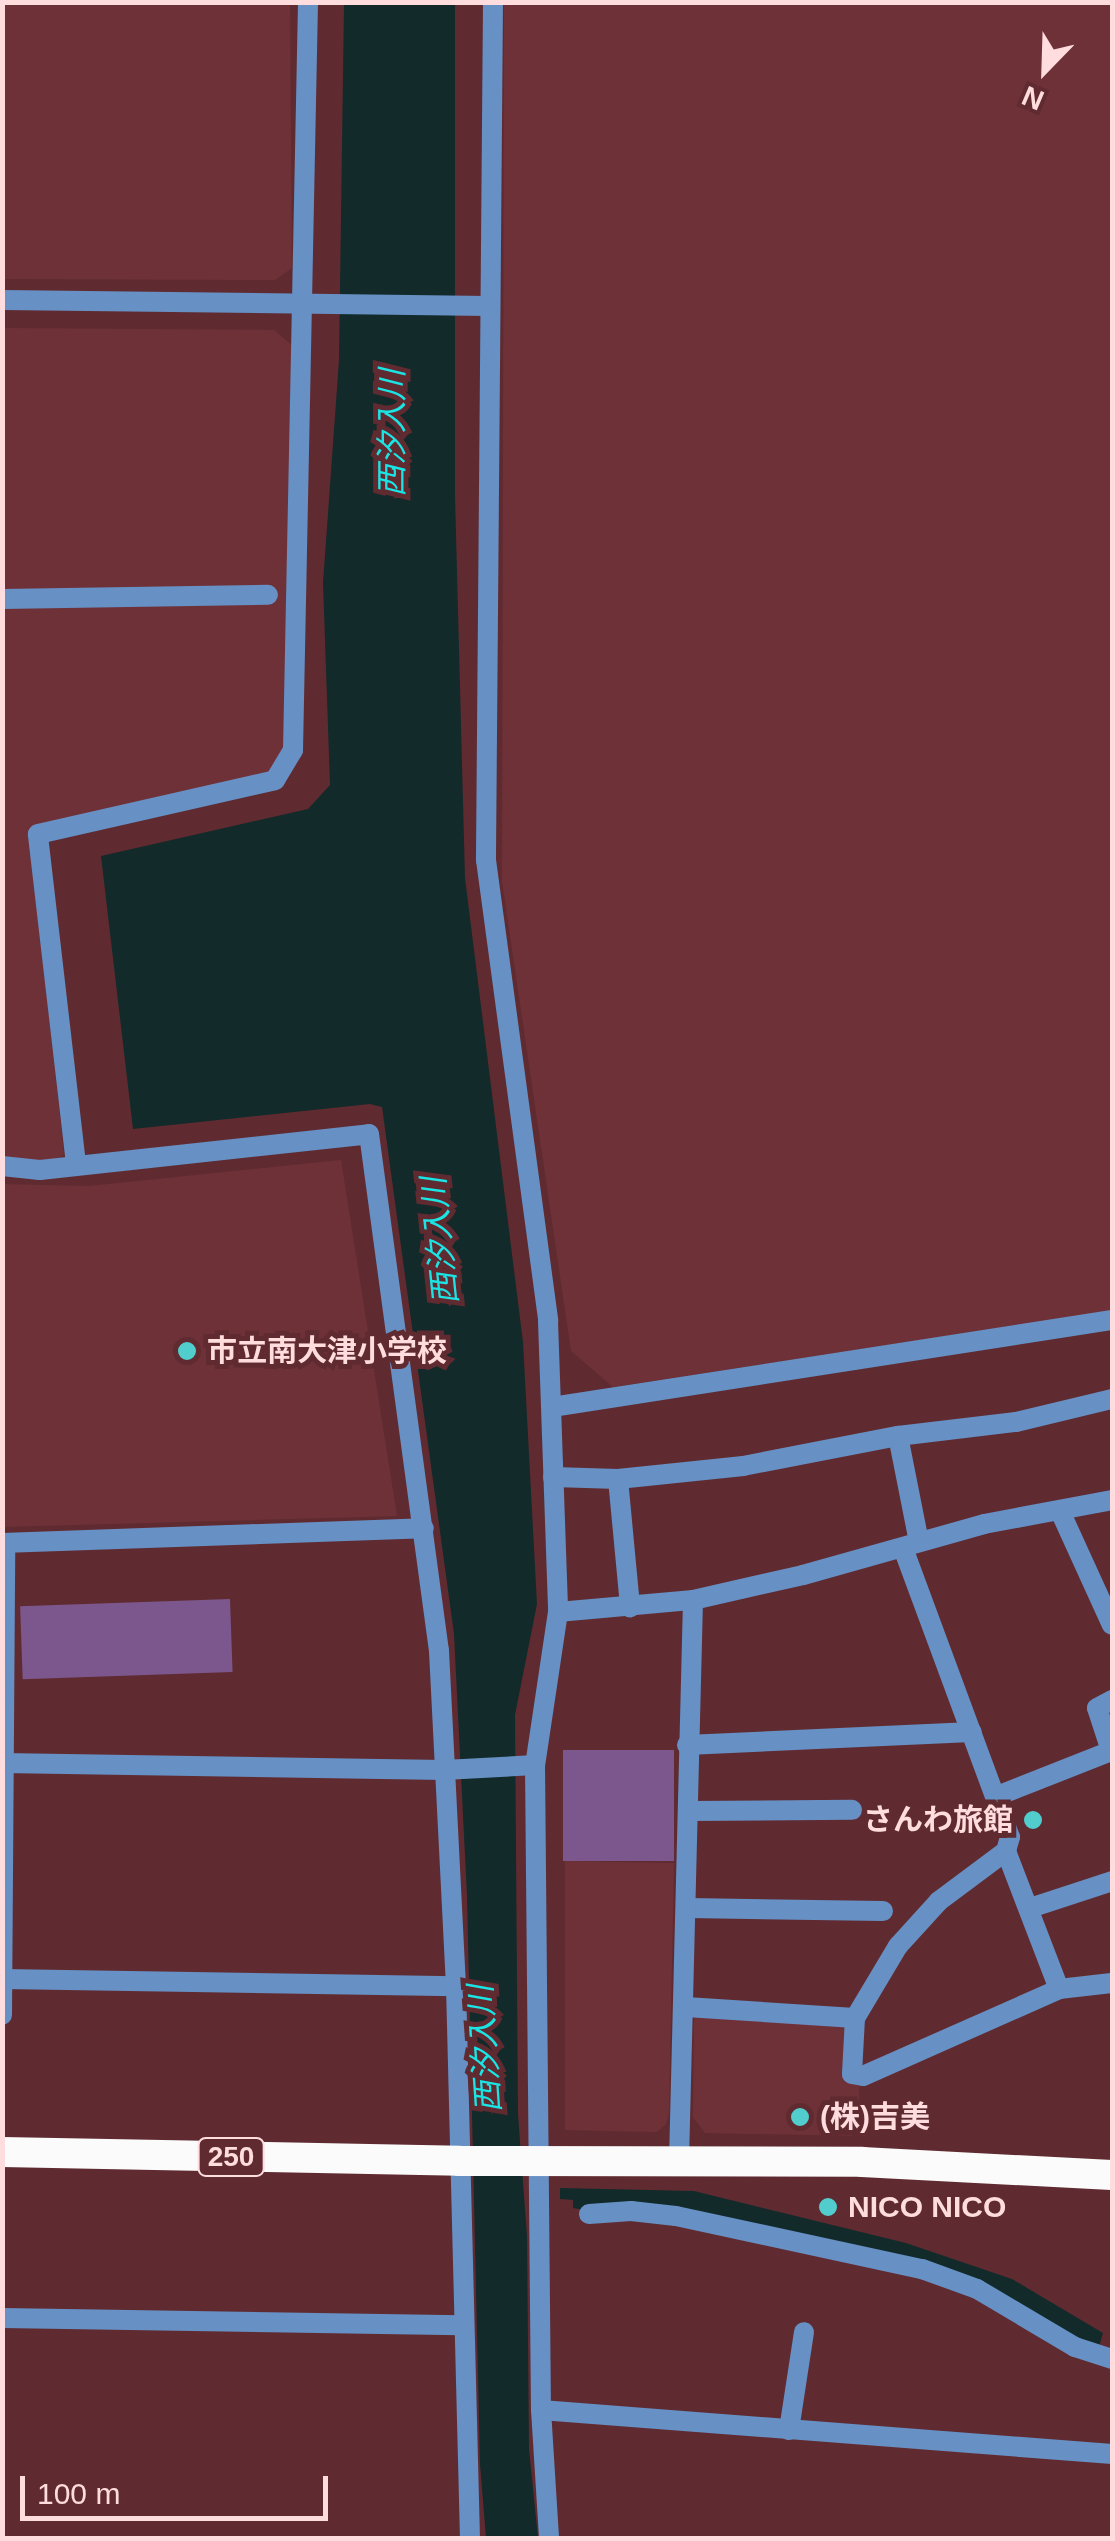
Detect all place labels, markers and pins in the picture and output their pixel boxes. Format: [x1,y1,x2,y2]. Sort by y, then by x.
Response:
place label: 市立南大津小学校 [207,1333,447,1369]
marker: 市立南大津小学校 [176,1340,198,1362]
place label: さんわ旅館 [863,1802,1013,1838]
marker: さんわ旅館 [1022,1809,1044,1831]
place label: (株)吉美 [820,2099,930,2135]
marker: (株)吉美 [789,2106,811,2128]
place label: NICO NICO [848,2189,1006,2225]
marker: NICO NICO [817,2196,839,2218]

